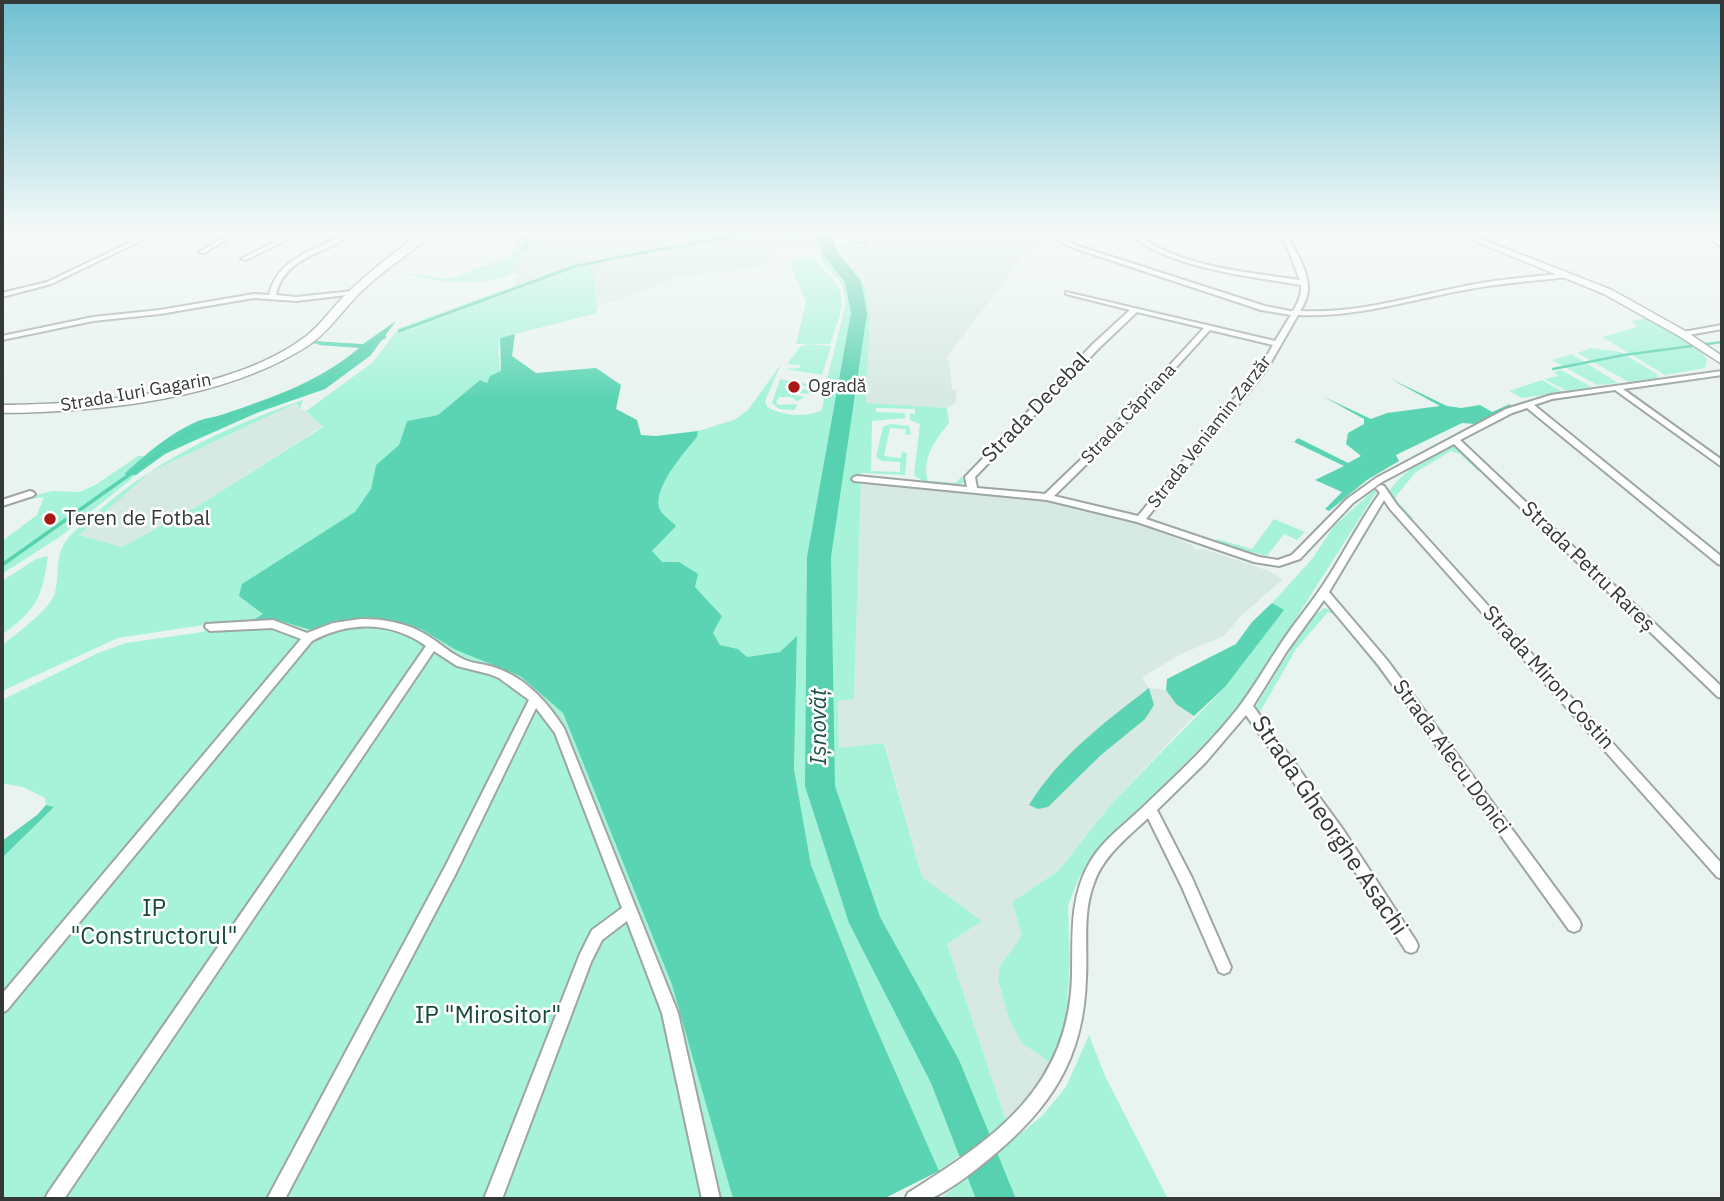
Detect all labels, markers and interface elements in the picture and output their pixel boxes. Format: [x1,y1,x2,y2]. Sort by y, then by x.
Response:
street label: Strada Decebal [977,348,1095,468]
street label: Strada Veniamin Zarzăr [1144,351,1276,513]
street label: Strada Căpriana [1077,359,1181,469]
street label: Strada Iuri Gagarin [59,369,213,417]
place label: Ogradă [808,376,866,398]
marker: Ogradă [786,379,802,395]
street label: Strada Petru Rareș [1516,497,1660,637]
place label: Teren de Fotbal [64,506,210,532]
marker: Teren de Fotbal [42,511,58,527]
street label: Strada Miron Costin [1477,601,1619,755]
street label: Strada Alecu Donici [1387,675,1515,839]
water label: Ișnovăț [805,689,833,765]
street label: Strada Gheorghe Asachi [1245,711,1413,941]
park label: IP "Constructorul" [70,895,238,951]
park label: IP "Mirositor" [415,1002,561,1030]

